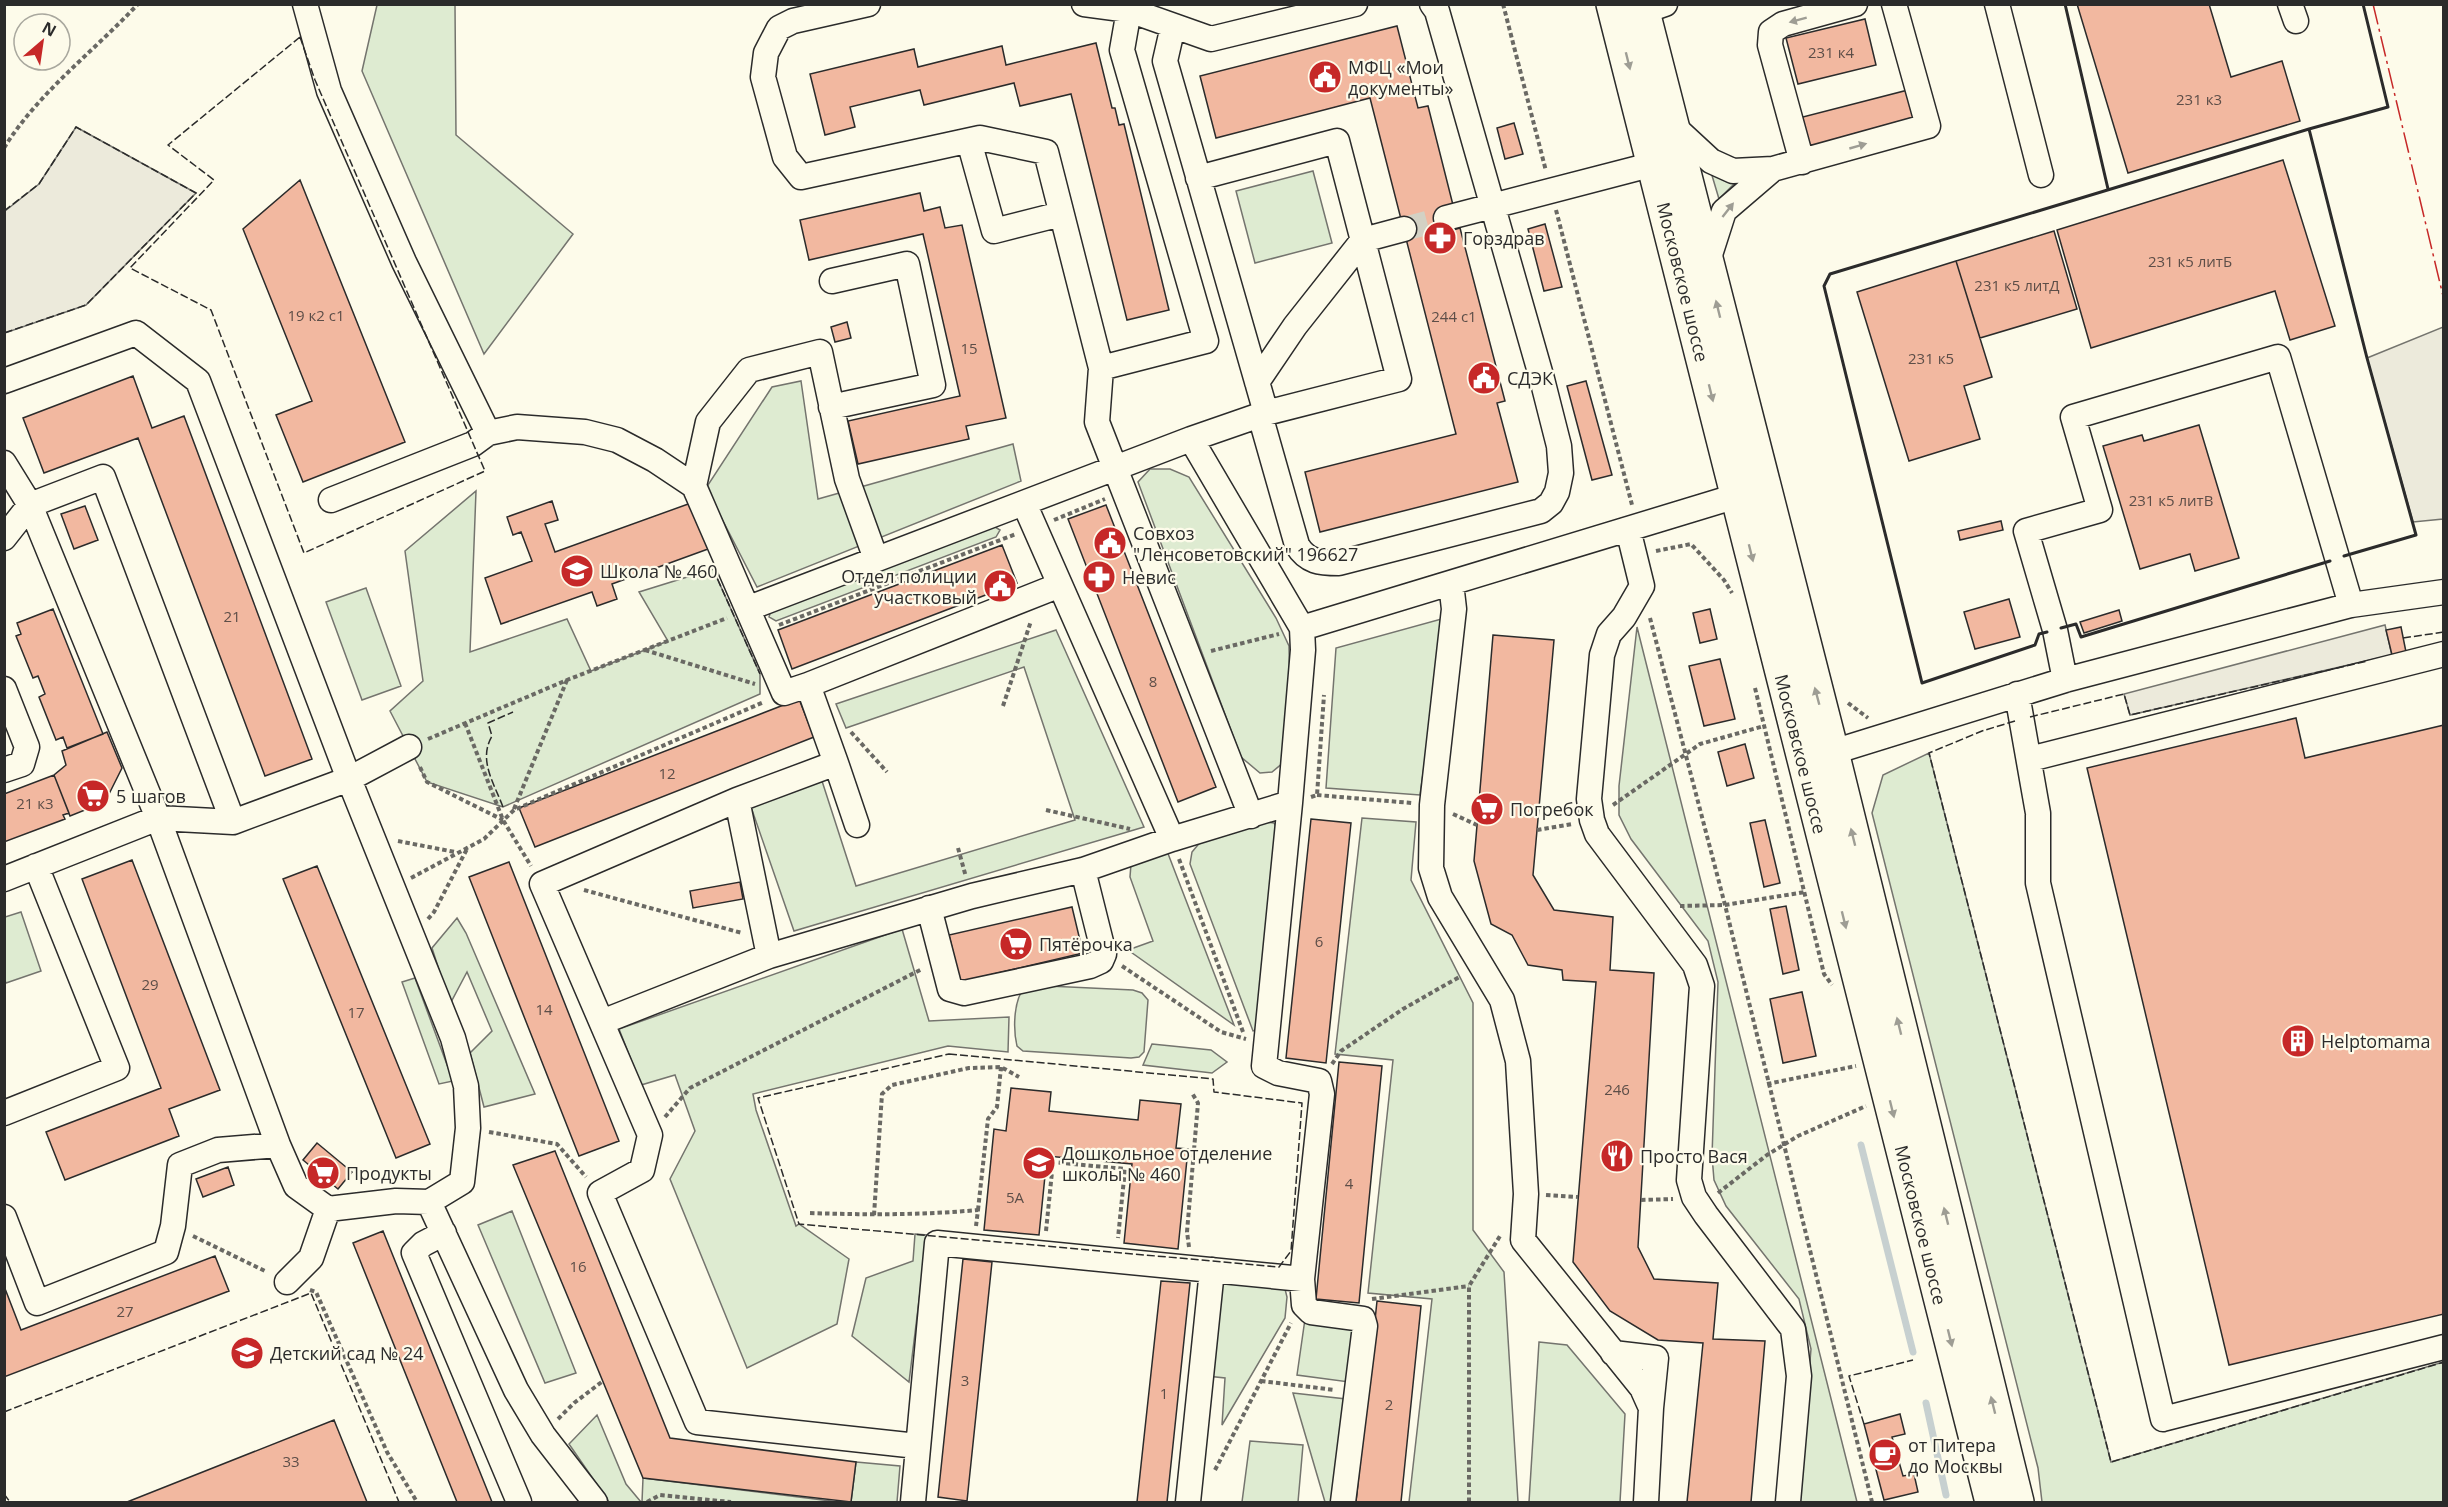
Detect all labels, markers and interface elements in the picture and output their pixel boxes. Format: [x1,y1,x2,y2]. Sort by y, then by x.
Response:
north arrow [12,12,72,72]
text: N [38,16,60,42]
one-way arrow [1789,16,1807,25]
house number: 231 к4 [1808,42,1854,62]
one-way arrow [1623,52,1633,70]
place label: МФЦ «Мои документы» [1348,55,1453,100]
public building icon: МФЦ «Мои документы» [1307,59,1343,95]
house number: 231 к3 [2176,89,2222,109]
one-way arrow [1849,141,1867,150]
street label: Московское шоссе [1652,200,1714,364]
one-way arrow [1722,202,1734,218]
pharmacy icon: Горздрав [1422,220,1458,256]
place label: Горздрав [1463,226,1545,250]
house number: 231 к5 литБ [2148,251,2232,271]
house number: 231 к5 литД [1974,275,2060,295]
one-way arrow [1713,300,1723,318]
house number: 19 к2 с1 [287,305,345,325]
house number: 244 с1 [1431,306,1477,326]
house number: 15 [960,338,978,358]
house number: 231 к5 [1908,348,1954,368]
public building icon: СДЭК [1466,360,1502,396]
place label: СДЭК [1507,366,1553,390]
one-way arrow [1707,384,1716,402]
house number: 231 к5 литВ [2129,490,2213,510]
place label: Совхоз "Ленсоветовский" 196627 [1133,521,1358,566]
public building icon: Совхоз "Ленсоветовский" 196627 [1092,525,1128,561]
one-way arrow [1746,544,1756,562]
school or university icon: Школа № 460 [559,553,595,589]
place label: Школа № 460 [600,559,718,583]
pharmacy icon: Невис [1081,559,1117,595]
place label: Отдел полиции участковый [841,564,977,609]
place label: Невис [1122,565,1176,589]
public building icon: Отдел полиции участковый [982,568,1018,604]
house number: 21 [223,606,241,626]
house number: 8 [1149,671,1157,691]
street label: Московское шоссе [1770,672,1832,836]
one-way arrow [1812,687,1822,705]
house number: 12 [658,763,676,783]
supermarket icon: 5 шагов [75,778,111,814]
place label: 5 шагов [116,784,186,808]
supermarket icon: Погребок [1469,791,1505,827]
house number: 21 к3 [16,793,54,813]
place label: Погребок [1510,797,1594,821]
one-way arrow [1847,828,1857,846]
one-way arrow [1839,910,1849,929]
supermarket icon: Пятёрочка [998,926,1034,962]
house number: 6 [1315,931,1323,951]
place label: Пятёрочка [1039,932,1133,956]
house number: 29 [141,974,159,994]
house number: 14 [535,999,553,1019]
house number: 17 [347,1002,365,1022]
one-way arrow [1894,1017,1904,1035]
building icon: Helptomama [2280,1023,2316,1059]
place label: Helptomama [2321,1029,2431,1053]
house number: 246 [1604,1079,1630,1099]
one-way arrow [1887,1099,1897,1118]
restaurant icon: Просто Вася [1599,1138,1635,1174]
place label: Дошкольное отделение школы № 460 [1062,1141,1272,1186]
street label: Московское шоссе [1890,1143,1952,1307]
place label: Просто Вася [1640,1144,1748,1168]
school or university icon: Дошкольное отделение школы № 460 [1021,1145,1057,1181]
supermarket icon: Продукты [305,1155,341,1191]
place label: Продукты [346,1161,432,1185]
house number: 4 [1345,1173,1354,1193]
house number: 5А [1006,1187,1025,1207]
one-way arrow [1941,1206,1951,1225]
house number: 16 [569,1256,587,1276]
house number: 27 [116,1301,134,1321]
one-way arrow [1946,1329,1955,1347]
school or university icon: Детский сад № 24 [229,1335,265,1371]
place label: Детский сад № 24 [270,1341,424,1365]
house number: 3 [961,1370,969,1390]
house number: 1 [1160,1383,1168,1403]
house number: 2 [1385,1394,1393,1414]
one-way arrow [1987,1396,1997,1414]
place label: от Питера до Москвы [1908,1433,2003,1478]
cafe icon: от Питера до Москвы [1867,1437,1903,1473]
house number: 33 [282,1451,300,1471]

